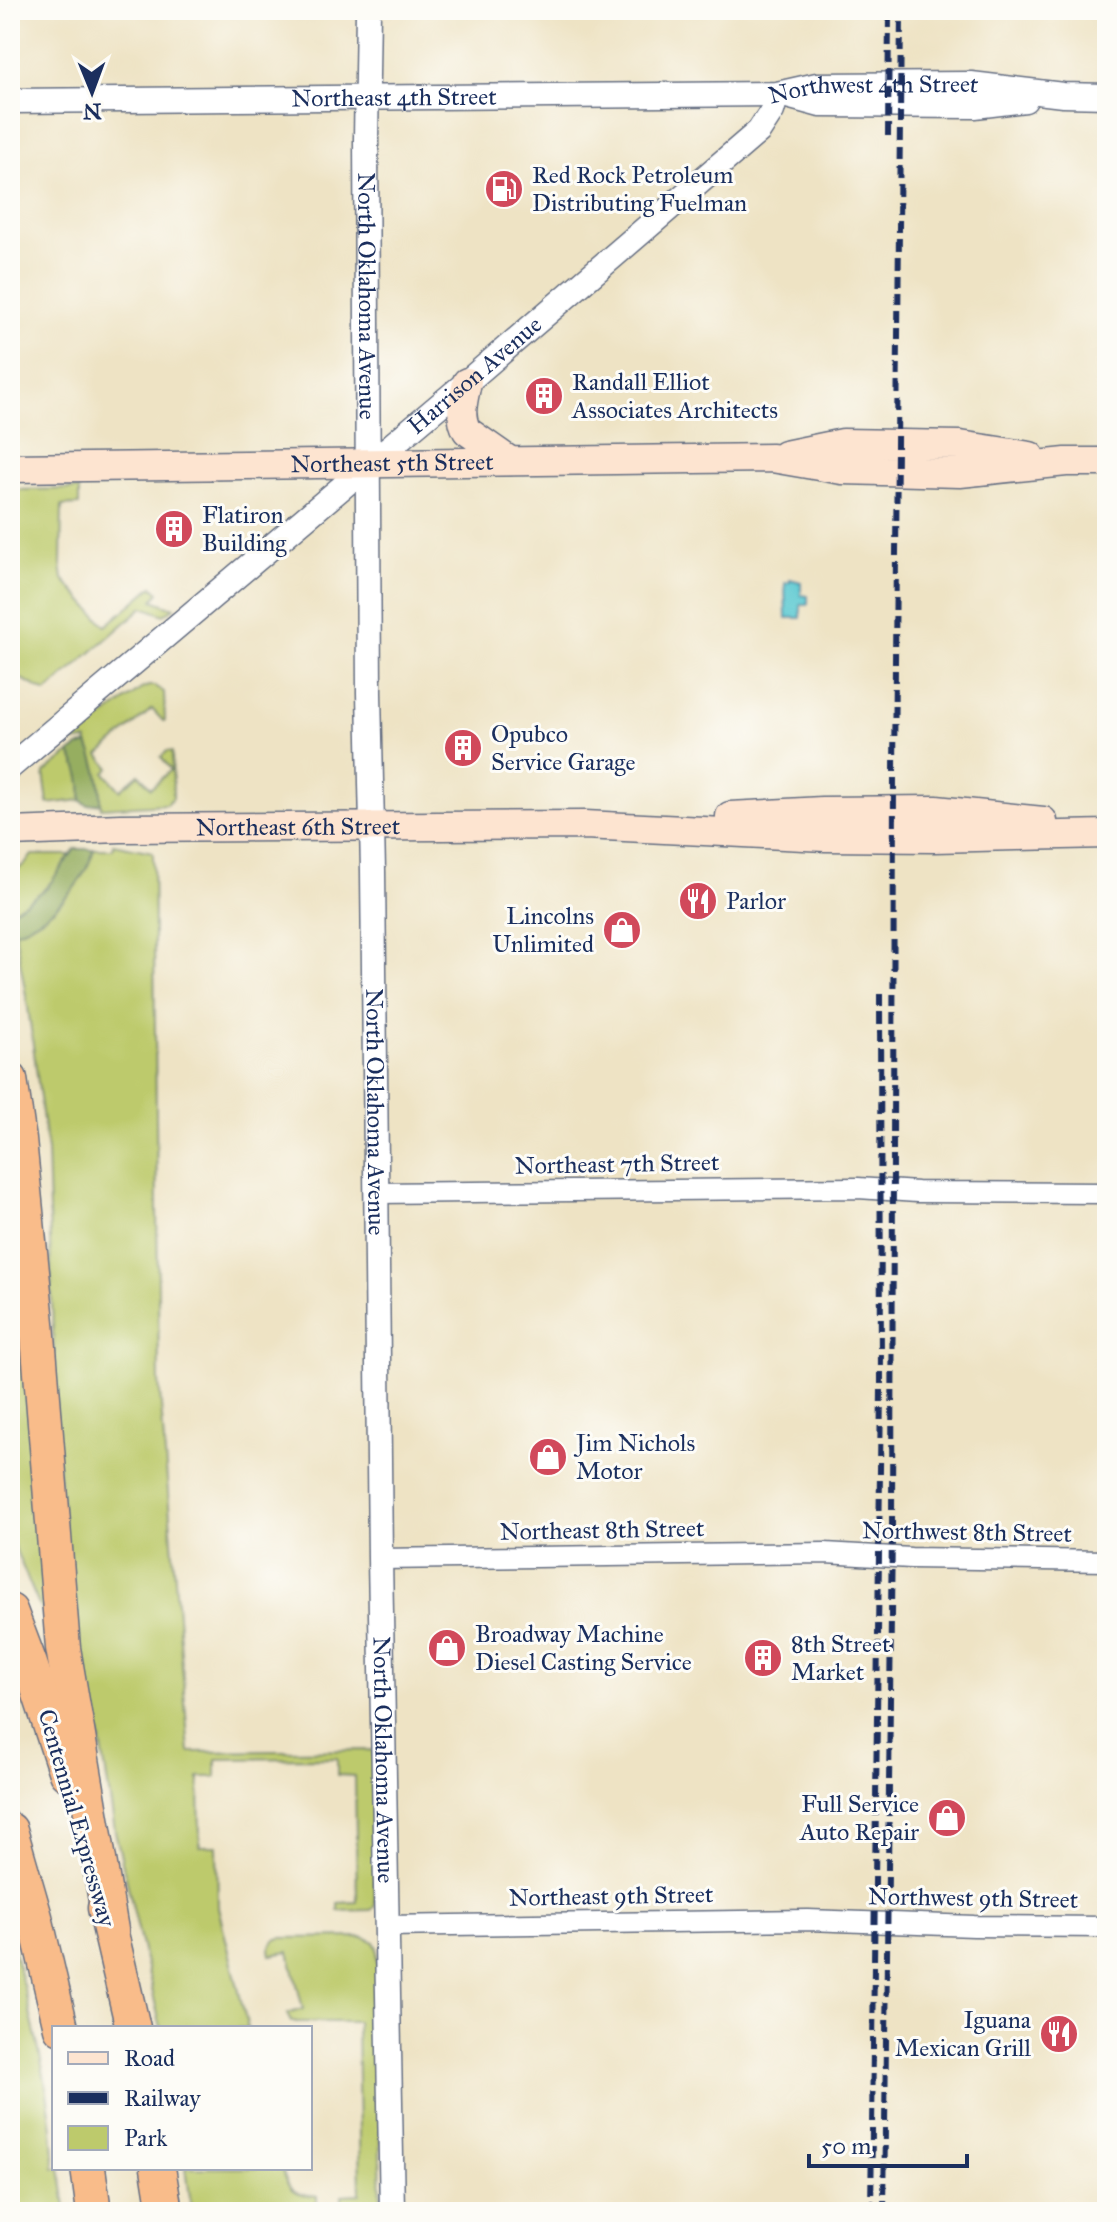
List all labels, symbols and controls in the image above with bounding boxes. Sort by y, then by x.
north arrow [52,52,132,132]
street label: Northwest 4th Street [766,69,981,110]
street label: Northeast 4th Street [291,82,497,113]
text: N [82,98,102,125]
place label: Red Rock Petroleum Distributing Fuelman [532,160,747,218]
fuel station icon: Red Rock Petroleum Distributing Fuelman [483,168,525,210]
street label: North Oklahoma Avenue [351,172,383,420]
street label: Harrison Avenue [402,309,548,440]
place label: Randall Elliot Associates Architects [571,367,778,425]
building icon: Randall Elliot Associates Architects [523,375,565,417]
street label: Northeast 5th Street [290,447,494,479]
place label: Flatiron Building [202,500,287,558]
building icon: Flatiron Building [153,508,195,550]
place label: Opubco Service Garage [491,719,636,777]
building icon: Opubco Service Garage [442,727,484,769]
street label: Northeast 6th Street [196,811,401,843]
restaurant icon: Parlor [677,880,719,922]
place label: Parlor [726,886,786,916]
place label: Lincolns Unlimited [492,901,594,959]
shop icon: Lincolns Unlimited [601,909,643,951]
street label: North Oklahoma Avenue [359,988,392,1236]
street label: Northeast 7th Street [514,1147,720,1181]
place label: Jim Nichols Motor [573,1428,695,1486]
shop icon: Jim Nichols Motor [527,1436,569,1478]
street label: Northeast 8th Street [499,1513,705,1547]
street label: Northwest 8th Street [862,1515,1073,1549]
place label: Broadway Machine Diesel Casting Service [475,1619,692,1677]
shop icon: Broadway Machine Diesel Casting Service [426,1627,468,1669]
place label: 8th Street Market [791,1629,891,1687]
street label: North Oklahoma Avenue [366,1636,401,1884]
building icon: 8th Street Market [742,1637,784,1679]
street label: Centennial Expressway [32,1706,123,1931]
place label: Full Service Auto Repair [799,1789,919,1847]
shop icon: Full Service Auto Repair [926,1797,968,1839]
street label: Northeast 9th Street [508,1879,714,1913]
street label: Northwest 9th Street [868,1881,1079,1915]
place label: Iguana Mexican Grill [895,2005,1032,2063]
restaurant icon: Iguana Mexican Grill [1038,2013,1080,2055]
legend [52,2026,312,2170]
text: Road [124,2043,175,2073]
text: Railway [124,2083,201,2113]
scale bar [809,2118,967,2168]
text: Park [124,2123,168,2153]
text: 50 m [821,2131,871,2161]

